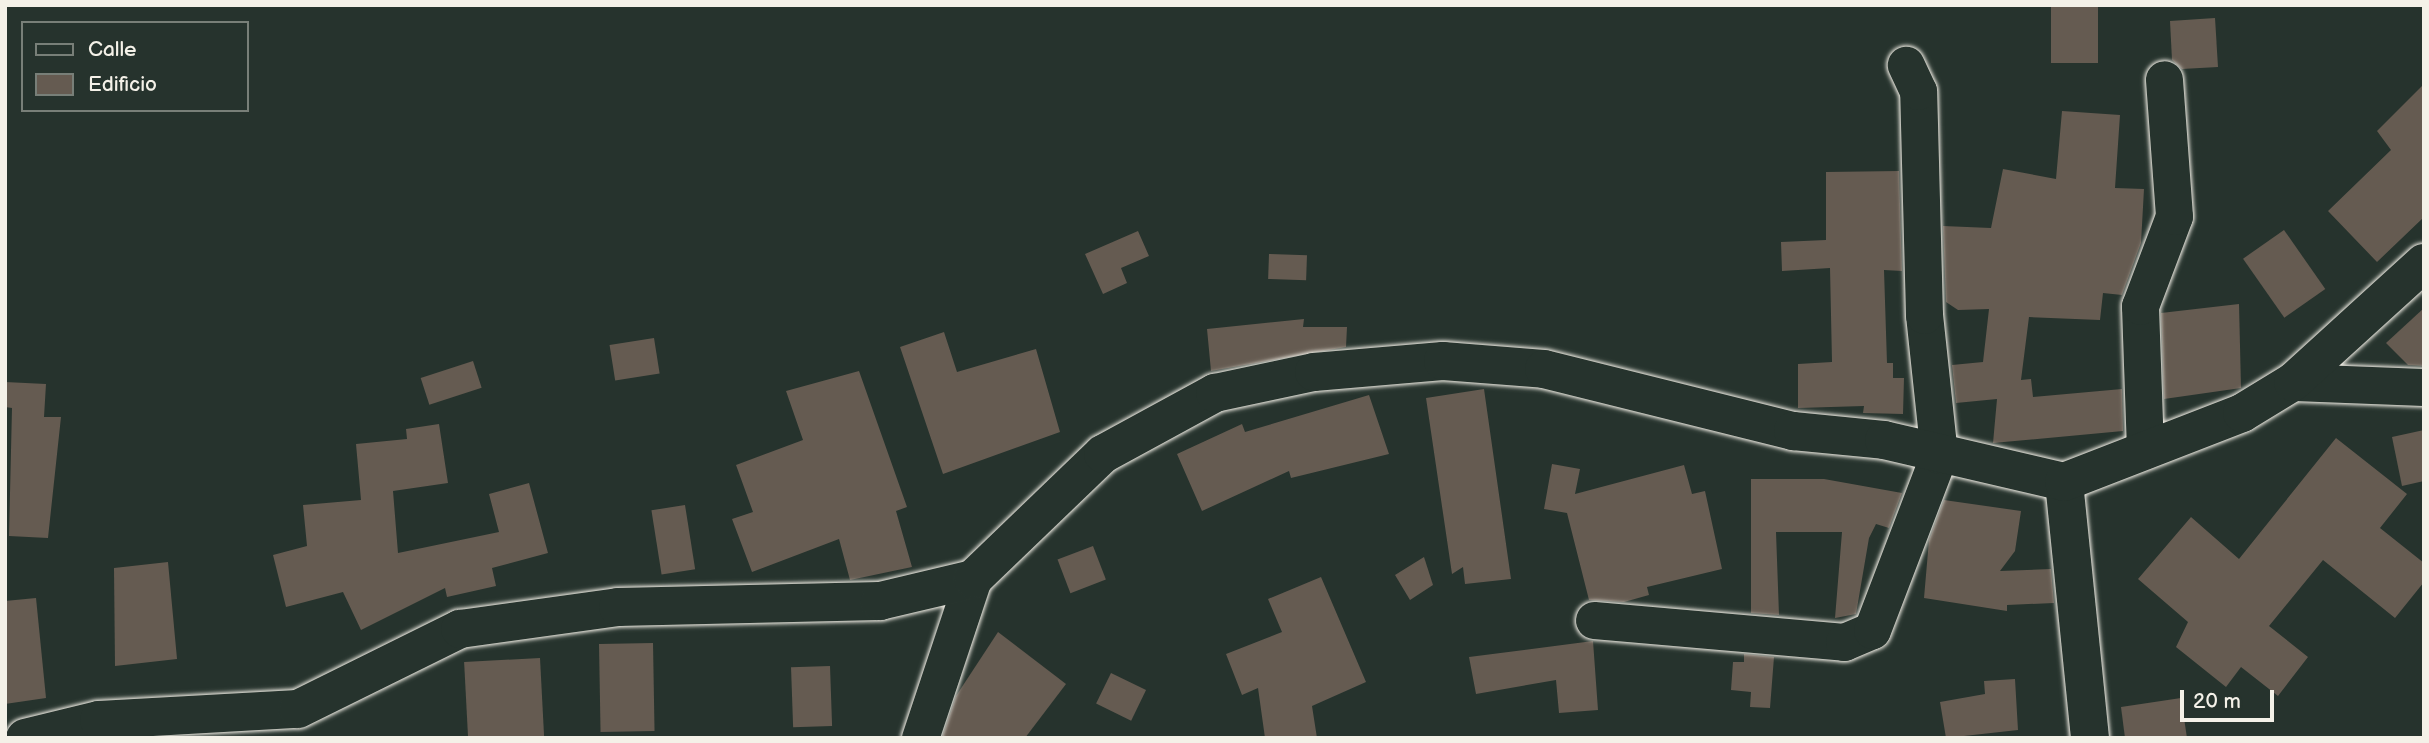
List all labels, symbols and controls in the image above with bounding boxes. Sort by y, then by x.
legend [21,21,248,112]
text: Calle [88,37,137,62]
text: Edificio [88,72,157,97]
scale bar [2184,676,2278,720]
text: 20 m [2193,689,2241,714]

